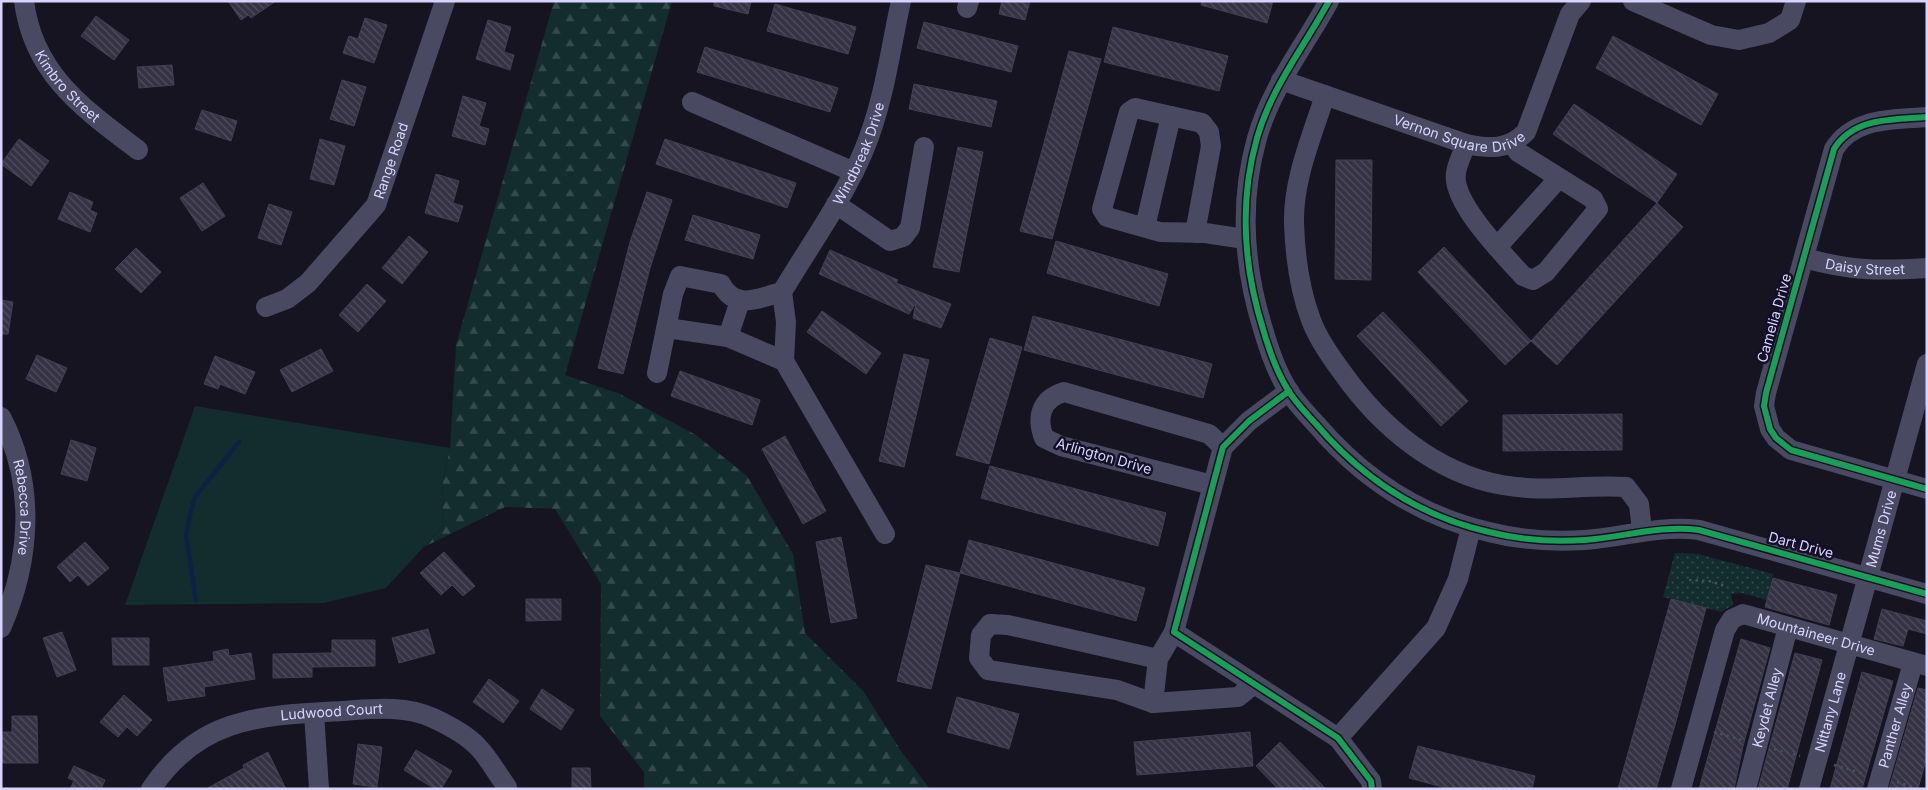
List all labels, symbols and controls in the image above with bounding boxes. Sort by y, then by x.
street label: Kimbro Street [32,47,104,126]
street label: Windbreak Drive [829,100,887,208]
street label: Vernon Square Drive [1391,111,1528,155]
street label: Range Road [370,120,411,201]
street label: Daisy Street [1824,254,1906,278]
street label: Camelia Drive [1753,271,1794,364]
street label: Arlington Drive [1054,434,1154,477]
street label: Rebecca Drive [10,457,34,556]
street label: Mums Drive [1862,488,1900,569]
street label: Dart Drive [1767,528,1836,561]
street label: Mountaineer Drive [1755,609,1877,659]
street label: Keydet Alley [1748,666,1785,749]
street label: Nittany Lane [1811,670,1849,754]
street label: Panther Alley [1874,681,1915,770]
street label: Ludwood Court [280,700,383,723]

